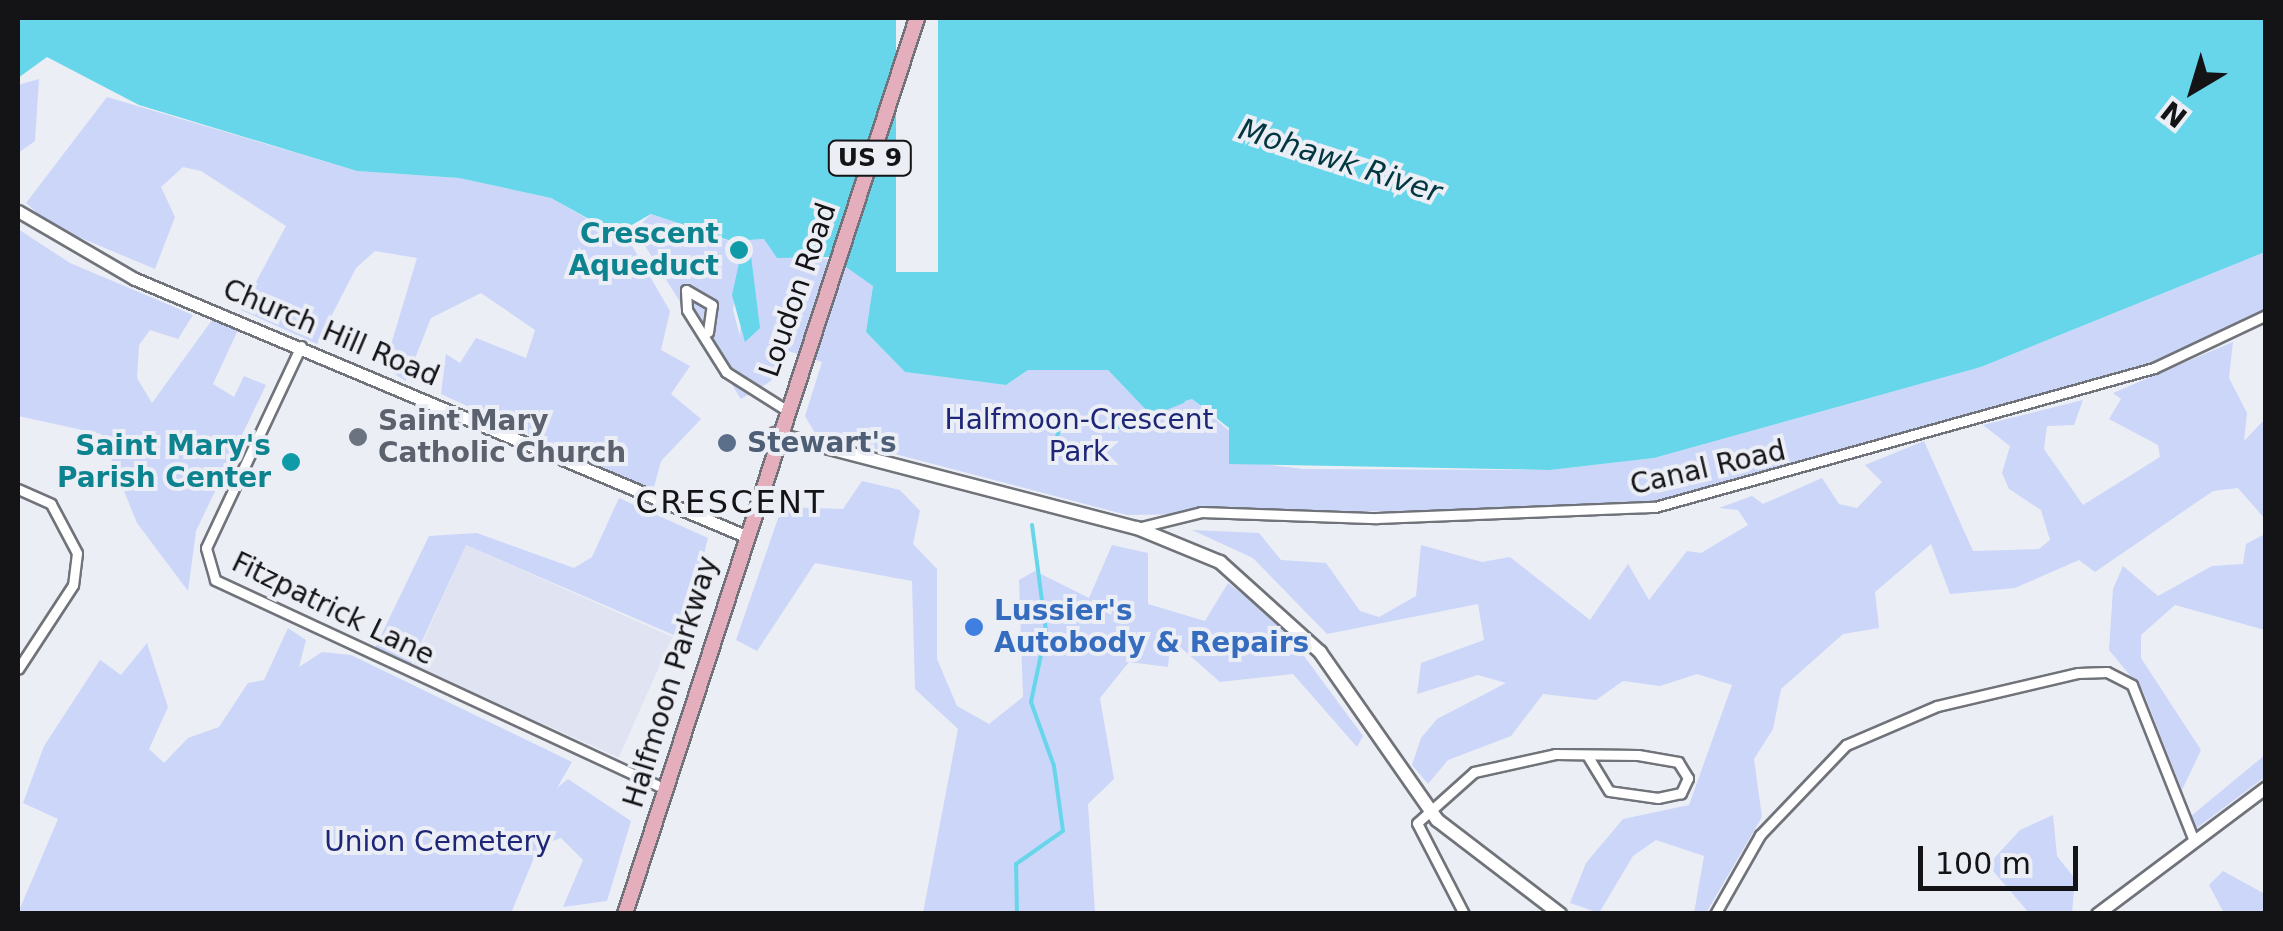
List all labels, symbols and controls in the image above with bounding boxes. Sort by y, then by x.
north arrow [2143,40,2243,140]
text: N [2155,94,2194,134]
water label: Mohawk River [1234,111,1446,211]
road number: US 9 [828,138,912,178]
street label: Loudon Road [753,199,843,381]
place label: Crescent Aqueduct [568,217,719,283]
marker: Crescent Aqueduct [728,239,750,261]
street label: Church Hill Road [218,272,444,394]
park label: Halfmoon-Crescent Park [945,403,1213,469]
place label: Saint Mary Catholic Church [378,404,626,470]
marker: Saint Mary Catholic Church [347,426,369,448]
place label: Stewart's [747,426,897,460]
place label: Saint Mary's Parish Center [57,429,271,495]
marker: Stewart's [716,432,738,454]
street label: Canal Road [1627,434,1789,502]
marker: Saint Mary's Parish Center [280,451,302,473]
district label: CRESCENT [635,483,827,521]
street label: Fitzpatrick Lane [226,545,440,673]
street label: Halfmoon Parkway [617,552,725,812]
place label: Lussier's Autobody & Repairs [994,594,1309,660]
marker: Lussier's Autobody & Repairs [963,616,985,638]
park label: Union Cemetery [324,825,552,859]
scale bar [1923,826,2083,888]
text: 100 m [1935,846,2031,881]

